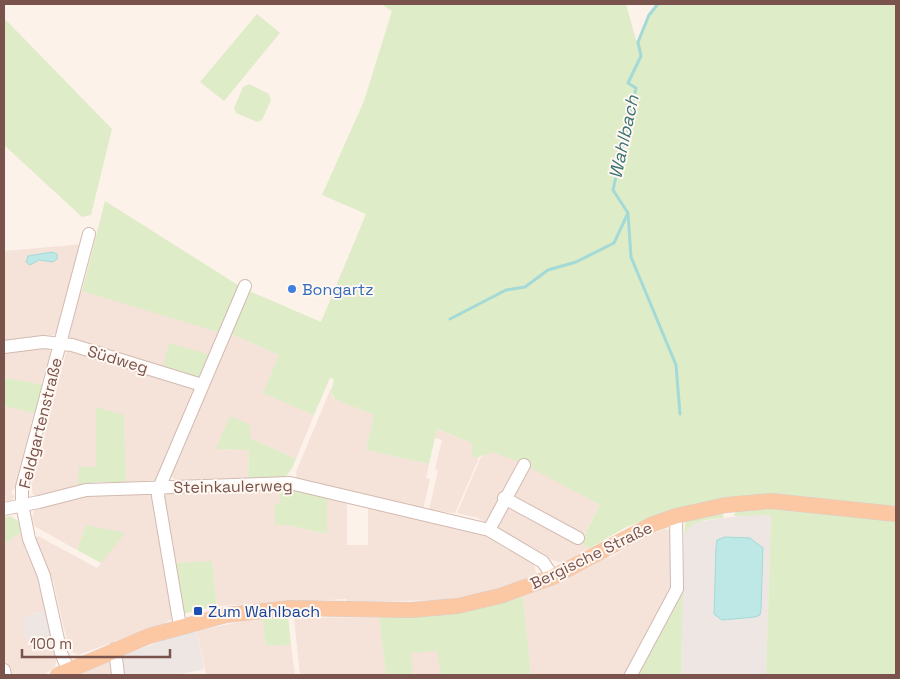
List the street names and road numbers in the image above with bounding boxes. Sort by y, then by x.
street label: Südweg [85,340,151,379]
street label: Feldgartenstraße [14,355,67,491]
street label: Steinkaulerweg [173,475,293,498]
street label: Bergische Straße [527,517,656,594]

